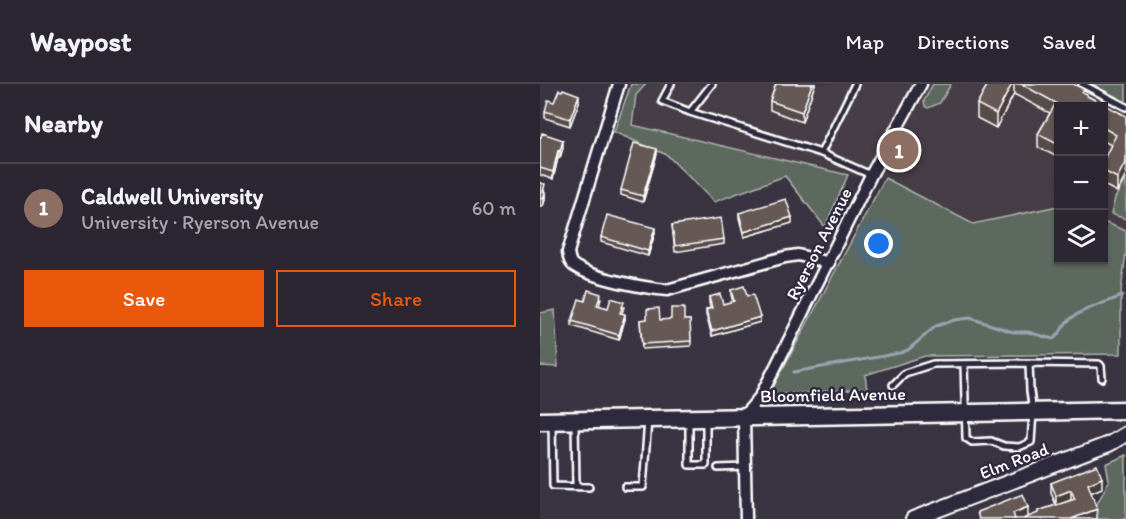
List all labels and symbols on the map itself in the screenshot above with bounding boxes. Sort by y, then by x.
pin: 1 [880,128,918,172]
street label: Ryerson Avenue [781,184,857,304]
your location [864,229,893,258]
street label: Bloomfield Avenue [760,383,906,407]
street label: Elm Road [976,438,1052,484]

